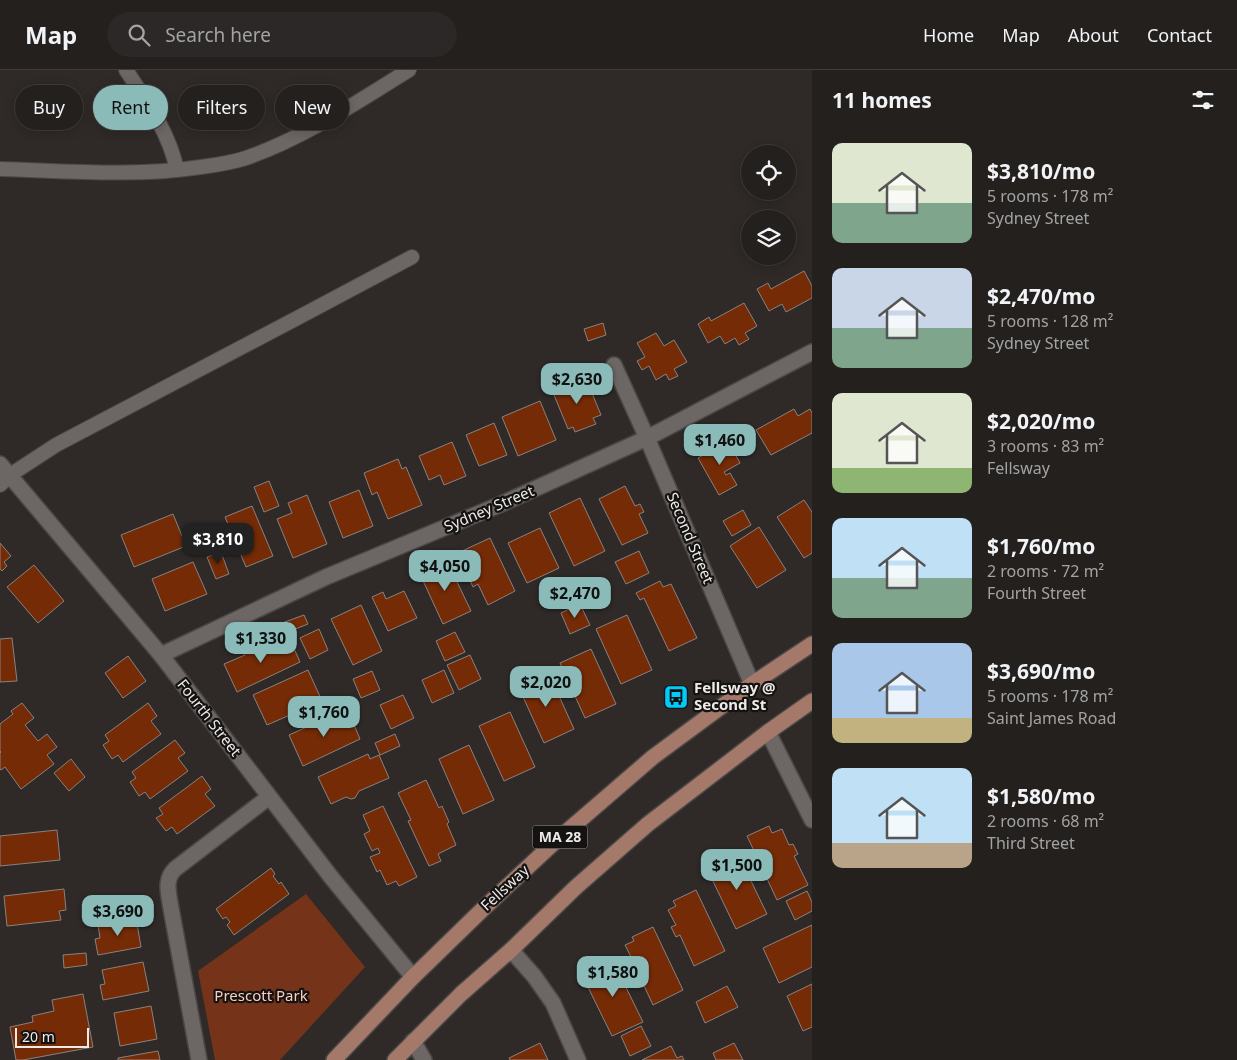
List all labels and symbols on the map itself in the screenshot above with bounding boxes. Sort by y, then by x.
pin: $2,630 [536,362,618,405]
pin: $1,460 [679,424,761,466]
street label: Sydney Street [441,480,537,536]
street label: Second Street [663,489,719,587]
pin: $3,810 [177,522,259,565]
pin: $4,050 [404,550,486,592]
pin: $2,470 [534,576,616,619]
pin: $1,330 [220,622,302,664]
pin: $2,020 [505,666,587,708]
street label: Fourth Street [173,675,247,761]
place label: Fellsway @ Second St [694,677,775,714]
bus stop icon: Fellsway @ Second St [663,684,689,710]
pin: $1,760 [283,696,365,738]
road number: MA 28 [532,826,588,849]
pin: $1,500 [696,848,778,891]
street label: Fellsway [476,860,533,915]
pin: $3,690 [77,894,159,937]
pin: $1,580 [572,956,654,998]
park label: Prescott Park [214,985,308,1005]
scale bar [15,1025,89,1048]

